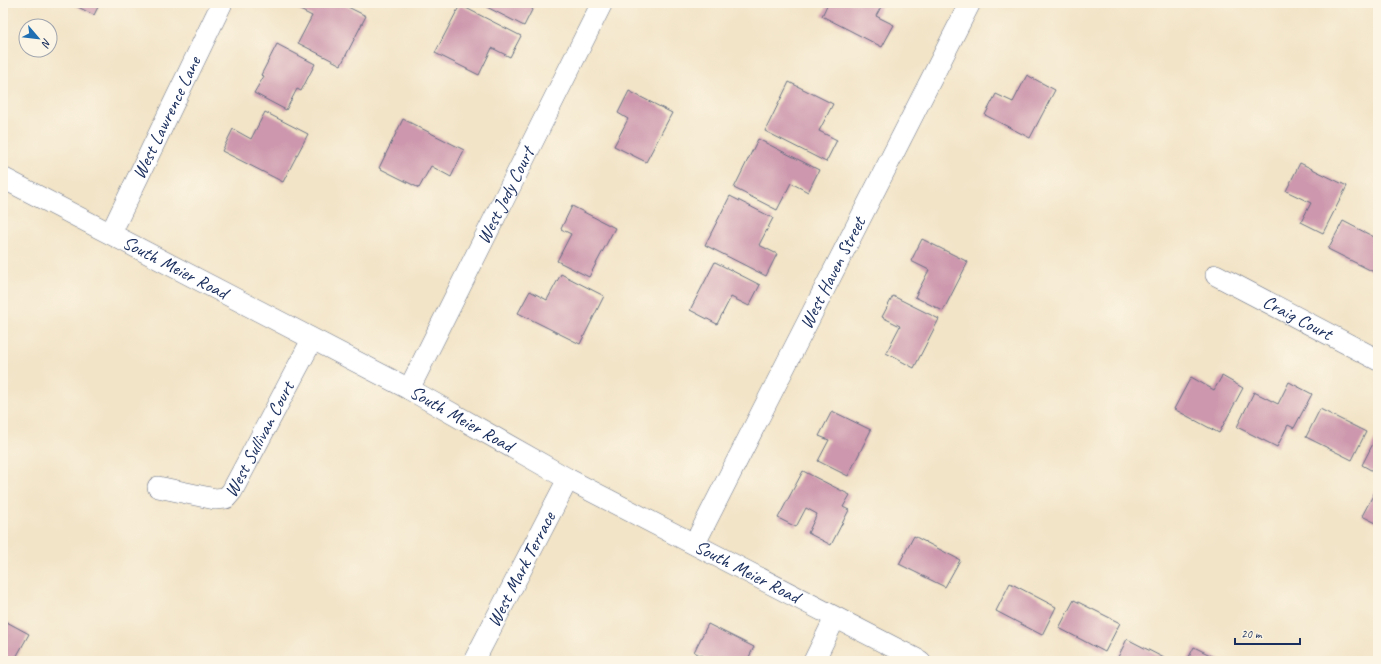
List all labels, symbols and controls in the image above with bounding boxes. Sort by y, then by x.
north arrow [18,18,58,58]
text: N [38,36,55,51]
street label: West Lawrence Lane [127,51,207,183]
street label: West Jody Court [471,141,541,248]
street label: West Haven Street [794,212,872,333]
street label: South Meier Road [118,230,235,306]
street label: Craig Court [1259,290,1338,347]
street label: West Sullivan Court [219,376,301,501]
street label: South Meier Road [406,380,521,459]
street label: West Mark Terrace [482,506,562,631]
street label: South Meier Road [691,535,807,610]
scale bar [1235,620,1300,646]
text: 20 m [1241,626,1263,642]

